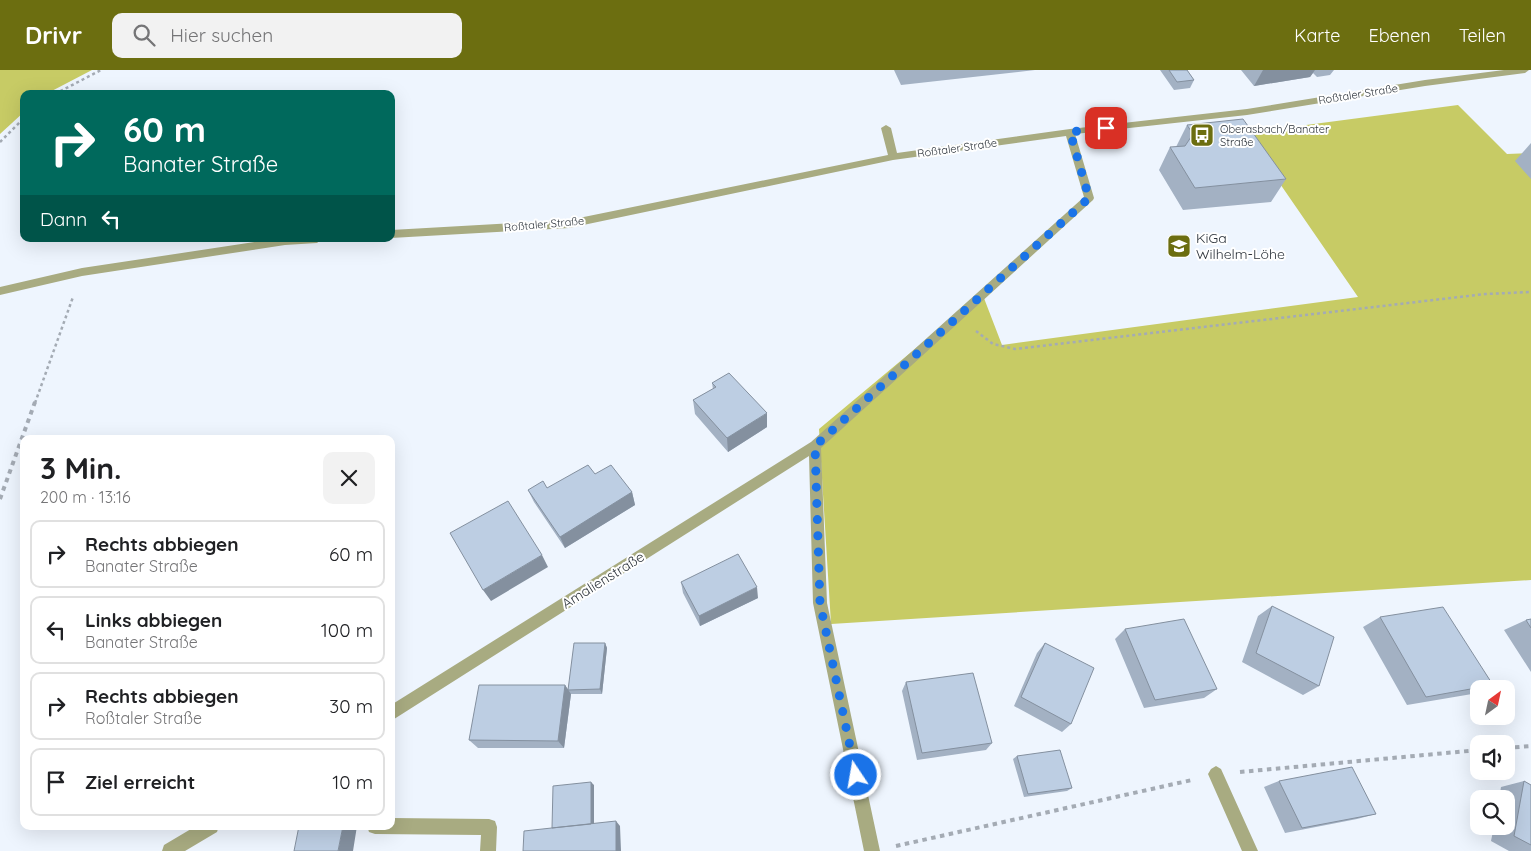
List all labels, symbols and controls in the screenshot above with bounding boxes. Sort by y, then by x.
search box [112,13,462,58]
text: Drivr [25,20,82,50]
icon: search [130,21,158,49]
text: Hier suchen [170,23,273,47]
text: Karte [1294,24,1340,47]
text: Ebenen [1368,24,1431,47]
text: Teilen [1459,24,1506,47]
street label: Roßtaler Straße [1317,81,1399,107]
text: 60 m [123,107,206,151]
pin [1085,107,1127,149]
icon: right [40,110,105,175]
icon: arrive [1092,114,1120,142]
bus stop icon: Oberasbach/Banater Straße [1189,122,1215,148]
place label: Oberasbach/Banater Straße [1220,122,1330,149]
street label: Roßtaler Straße [916,135,998,161]
text: Banater Straße [123,150,278,178]
icon: left [97,205,125,233]
text: Dann [40,207,87,231]
street label: Roßtaler Straße [503,214,585,234]
place label: KiGa Wilhelm-Löhe [1196,229,1285,263]
school or university icon: KiGa Wilhelm-Löhe [1166,233,1192,259]
text: 3 Min. [40,449,122,487]
button: close [323,452,375,504]
text: 200 m · 13:16 [40,487,131,507]
text: Rechts abbiegen [85,532,238,556]
icon: right [42,540,70,568]
text: 60 m [329,542,373,566]
street label: Amalienstraße [558,547,648,613]
text: Banater Straße [85,556,198,576]
text: Links abbiegen [85,608,222,632]
icon: left [42,616,70,644]
text: 100 m [321,618,373,642]
text: Banater Straße [85,632,198,652]
north arrow [1470,680,1515,725]
map controls [1470,680,1515,835]
text: Rechts abbiegen [85,684,238,708]
icon: right [42,692,70,720]
text: 30 m [329,694,373,718]
text: Roßtaler Straße [85,708,202,728]
button: sound [1470,735,1515,780]
position arrow [829,748,881,800]
icon: arrive [42,768,70,796]
text: Ziel erreicht [85,770,195,794]
text: 10 m [332,770,373,794]
button: search [1470,790,1515,835]

